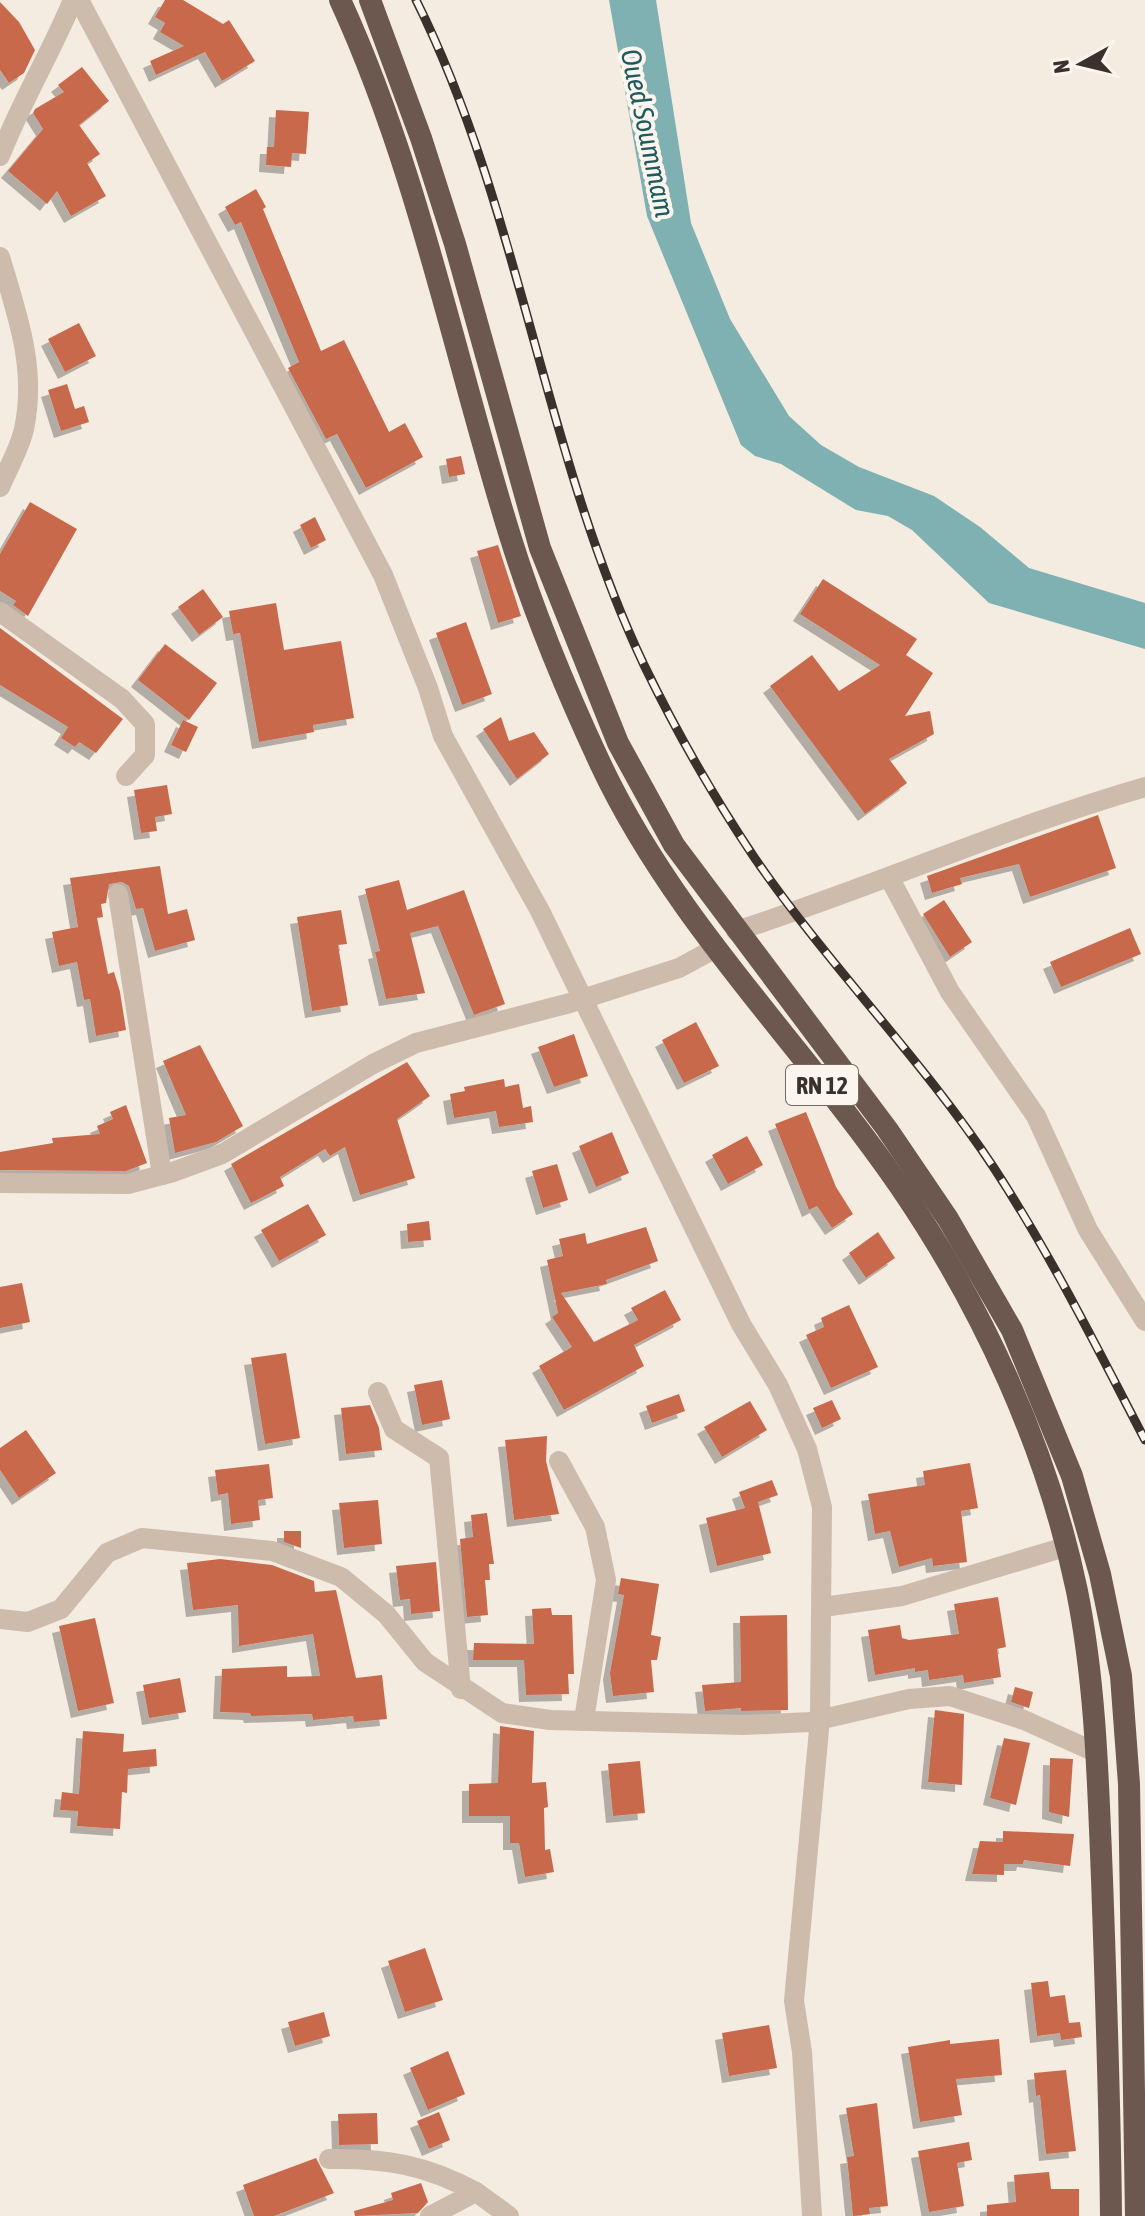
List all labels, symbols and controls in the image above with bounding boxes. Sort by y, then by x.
north arrow [1041,24,1121,104]
water label: Oued Soummam [615,46,681,220]
text: N [1047,59,1075,75]
road number: RN 12 [786,1065,858,1105]

